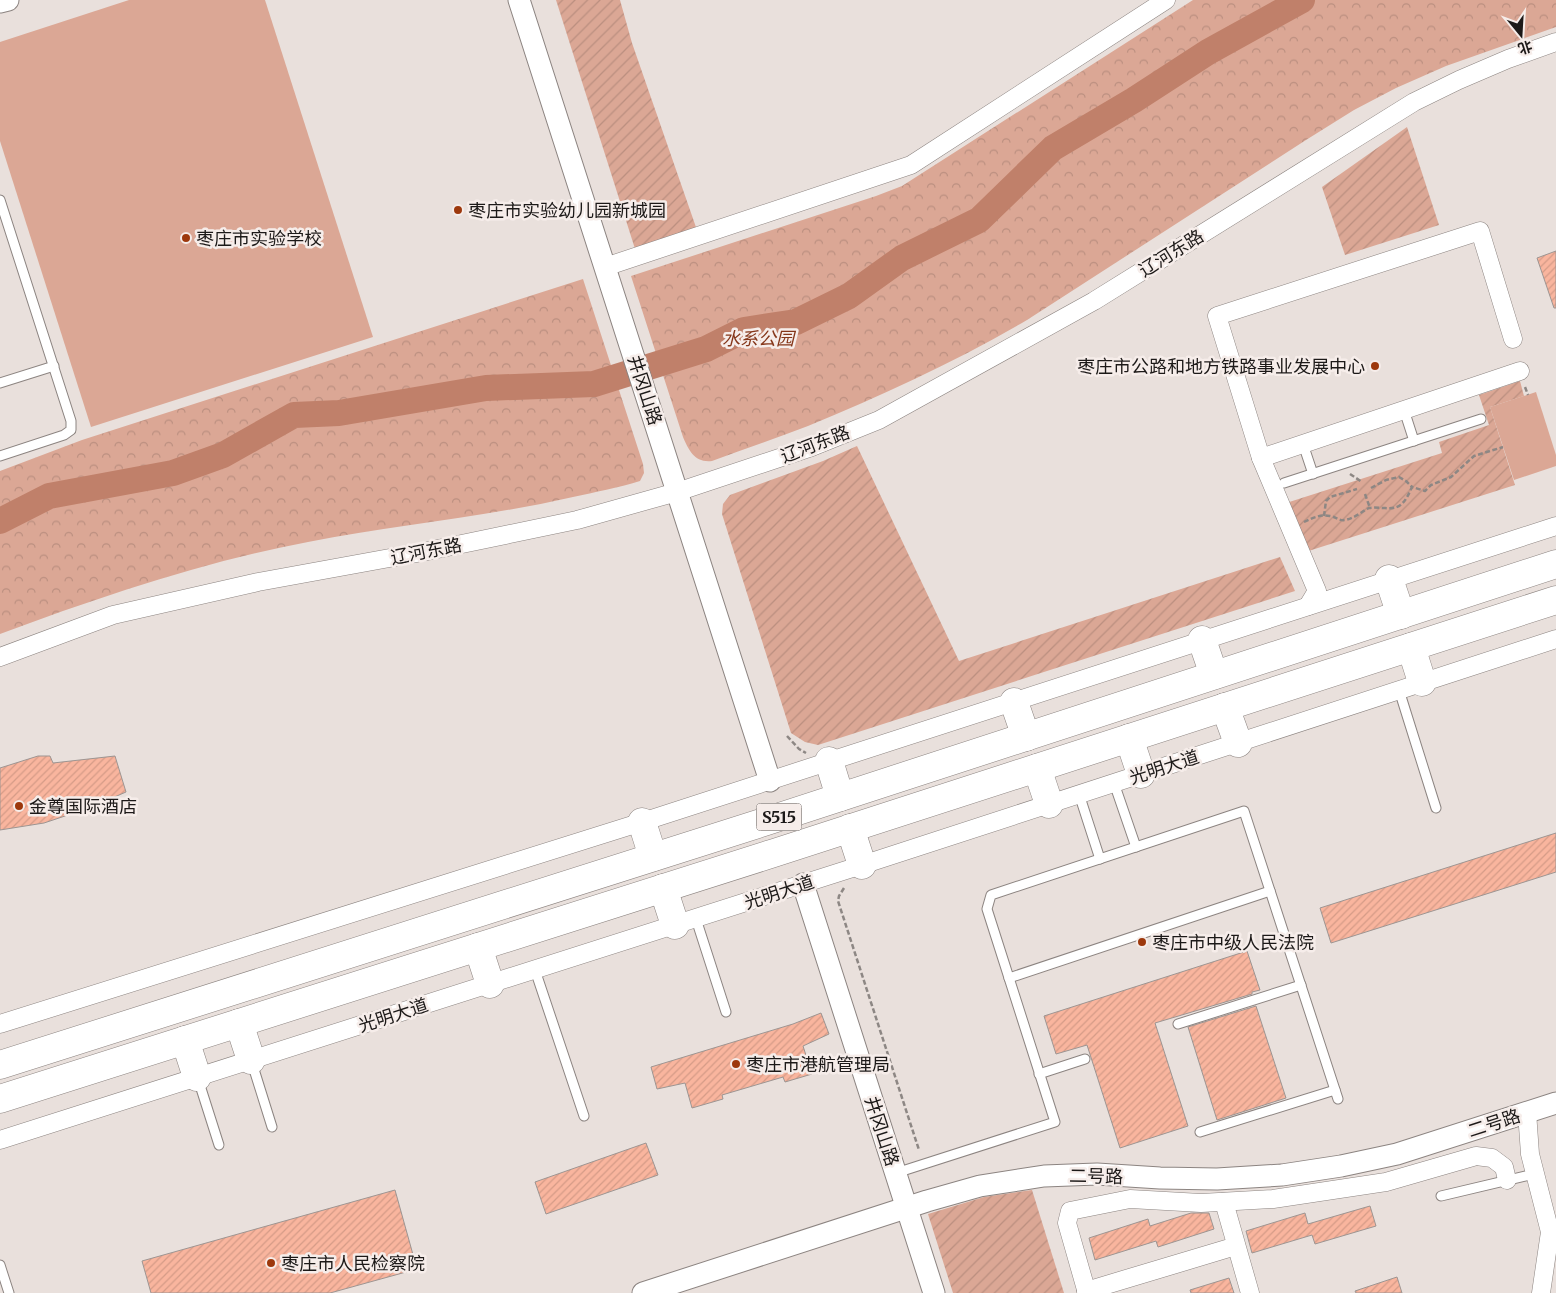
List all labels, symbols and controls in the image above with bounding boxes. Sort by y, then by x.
north arrow [1496,10,1546,60]
text: 北 [1516,37,1534,58]
place label: 枣庄市实验幼儿园新城园 [468,199,666,222]
marker: 枣庄市实验幼儿园新城园 [452,204,464,216]
street label: 辽河东路 [1134,224,1208,282]
place label: 枣庄市实验学校 [196,227,322,250]
marker: 枣庄市实验学校 [180,232,192,244]
park label: 水系公园 [722,327,797,350]
street label: 井冈山路 [623,352,667,428]
place label: 枣庄市公路和地方铁路事业发展中心 [1077,355,1365,378]
marker: 枣庄市公路和地方铁路事业发展中心 [1369,360,1381,372]
street label: 辽河东路 [777,420,853,468]
street label: 辽河东路 [388,533,464,569]
street label: 光明大道 [1126,745,1202,789]
place label: 金尊国际酒店 [29,795,137,818]
marker: 金尊国际酒店 [13,800,25,812]
road number: S515 [756,804,802,830]
street label: 光明大道 [741,870,817,914]
place label: 枣庄市中级人民法院 [1152,931,1314,954]
marker: 枣庄市中级人民法院 [1136,936,1148,948]
street label: 光明大道 [355,993,431,1037]
place label: 枣庄市港航管理局 [746,1053,890,1076]
marker: 枣庄市港航管理局 [730,1058,742,1070]
street label: 井冈山路 [860,1093,904,1169]
street label: 二号路 [1465,1104,1523,1142]
street label: 二号路 [1069,1164,1123,1188]
place label: 枣庄市人民检察院 [281,1252,425,1275]
marker: 枣庄市人民检察院 [265,1257,277,1269]

